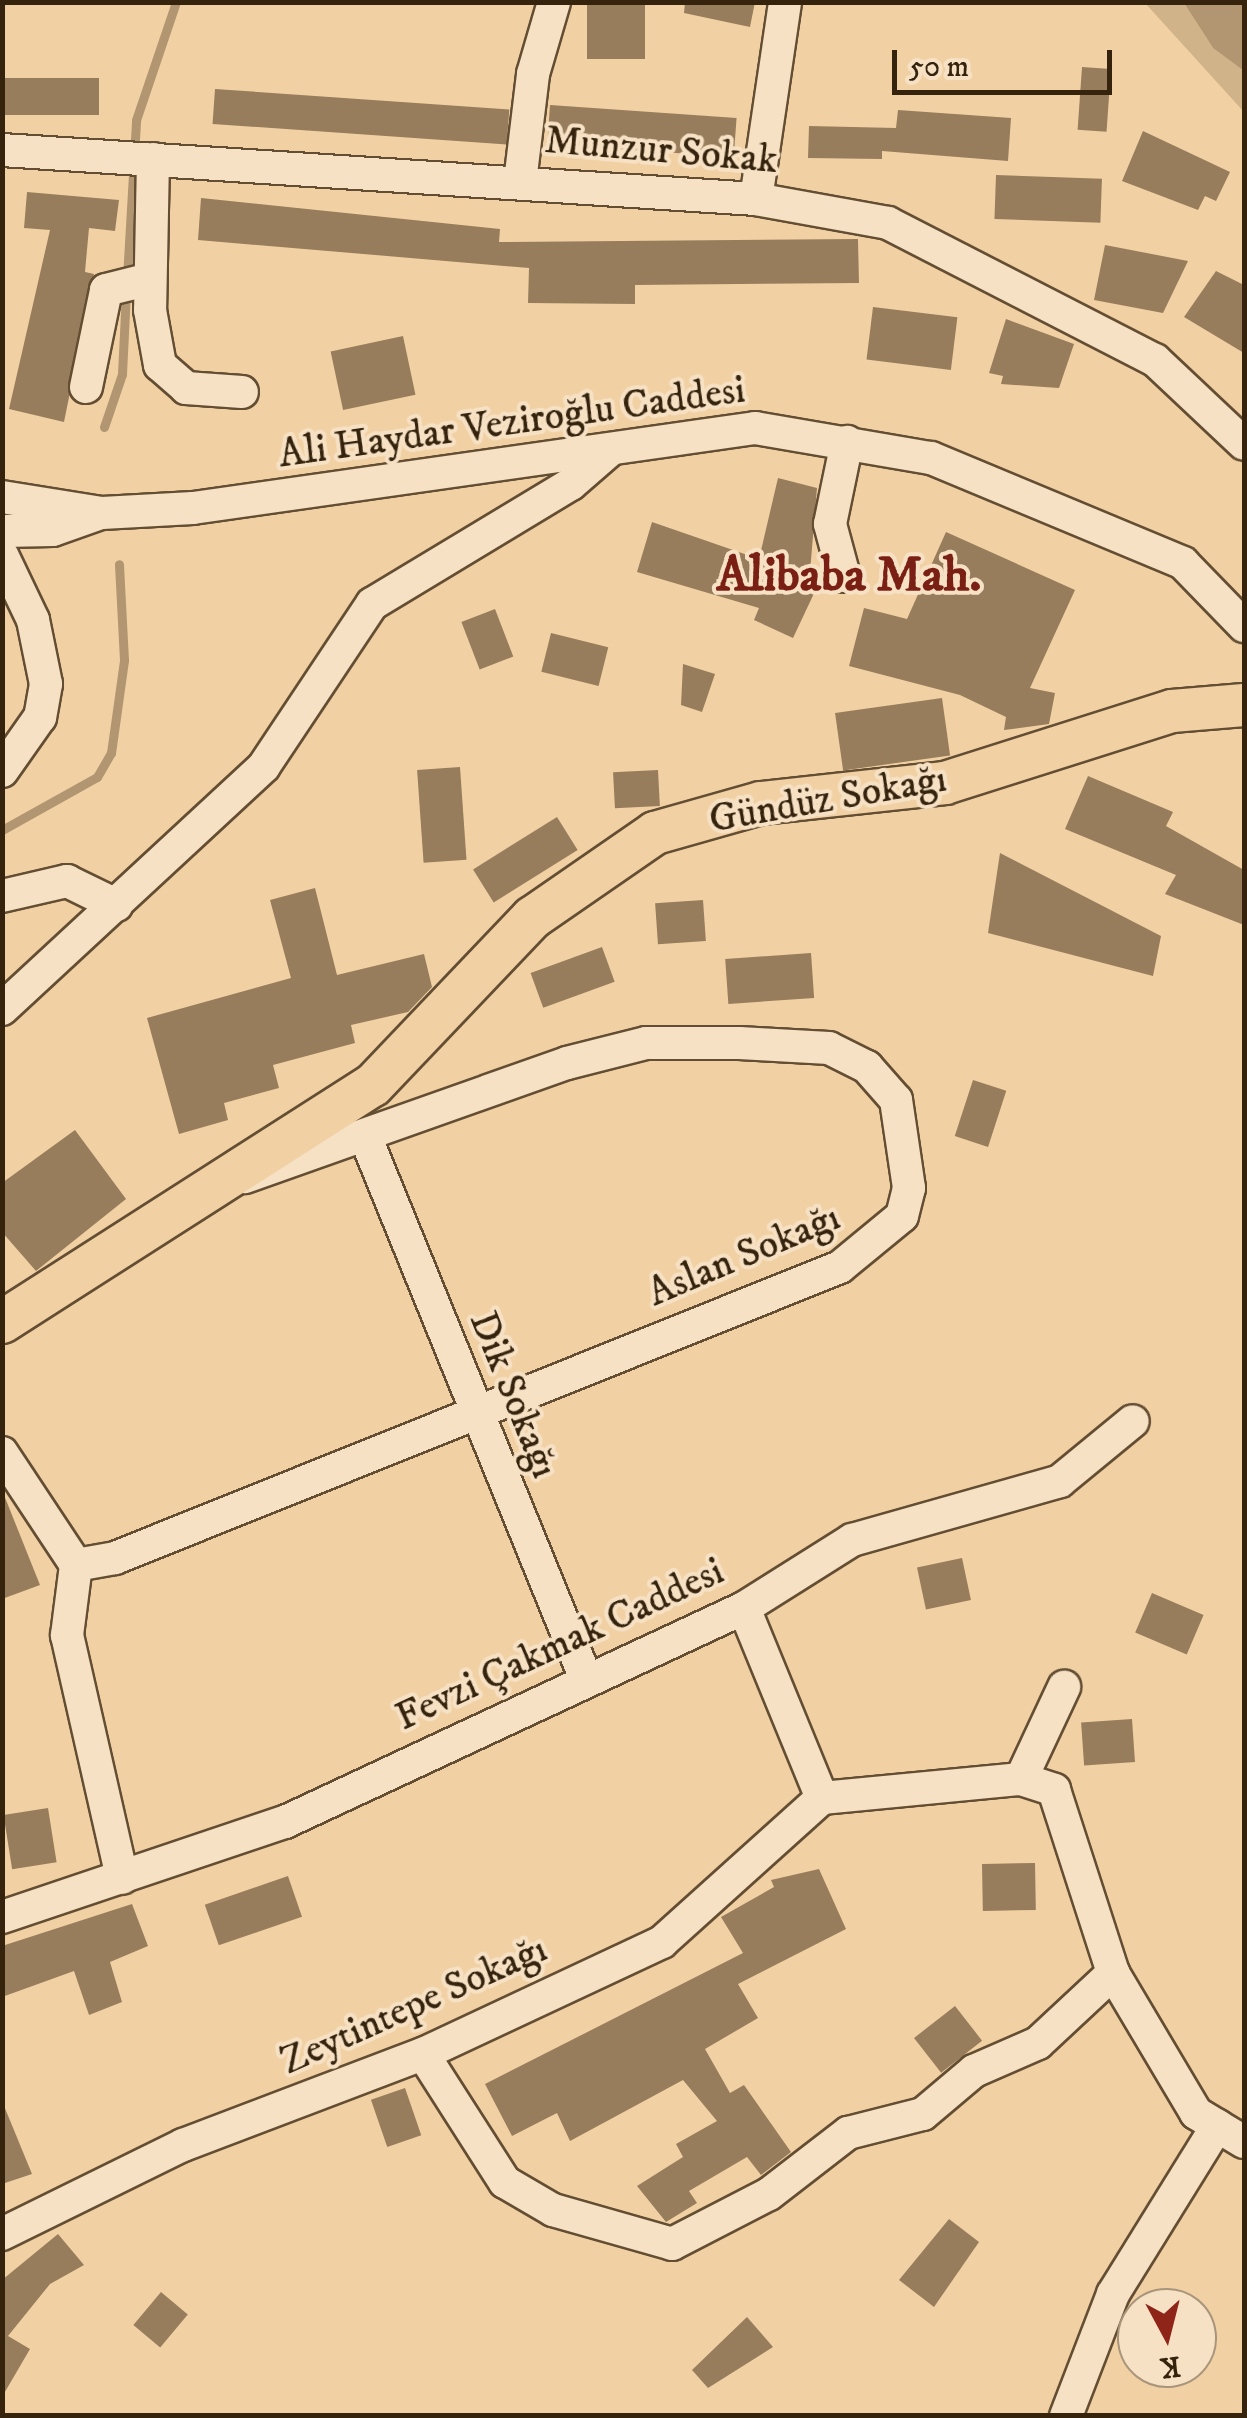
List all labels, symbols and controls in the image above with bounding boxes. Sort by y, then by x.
scale bar [897,30,1117,92]
text: 50 m [909,49,969,86]
street label: Munzur Sokak [543,117,779,185]
street label: Ali Haydar Veziroğlu Caddesi [276,366,748,480]
district label: Alibaba Mah. [717,546,981,606]
street label: Gündüz Sokağı [706,756,950,844]
street label: Aslan Sokağı [641,1194,847,1318]
street label: Dik Sokağı [458,1305,568,1485]
street label: Fevzi Çakmak Caddesi [388,1548,732,1742]
street label: Zeytintepe Sokağı [273,1926,555,2086]
north arrow [1117,2288,1217,2388]
text: K [1159,2348,1182,2385]

